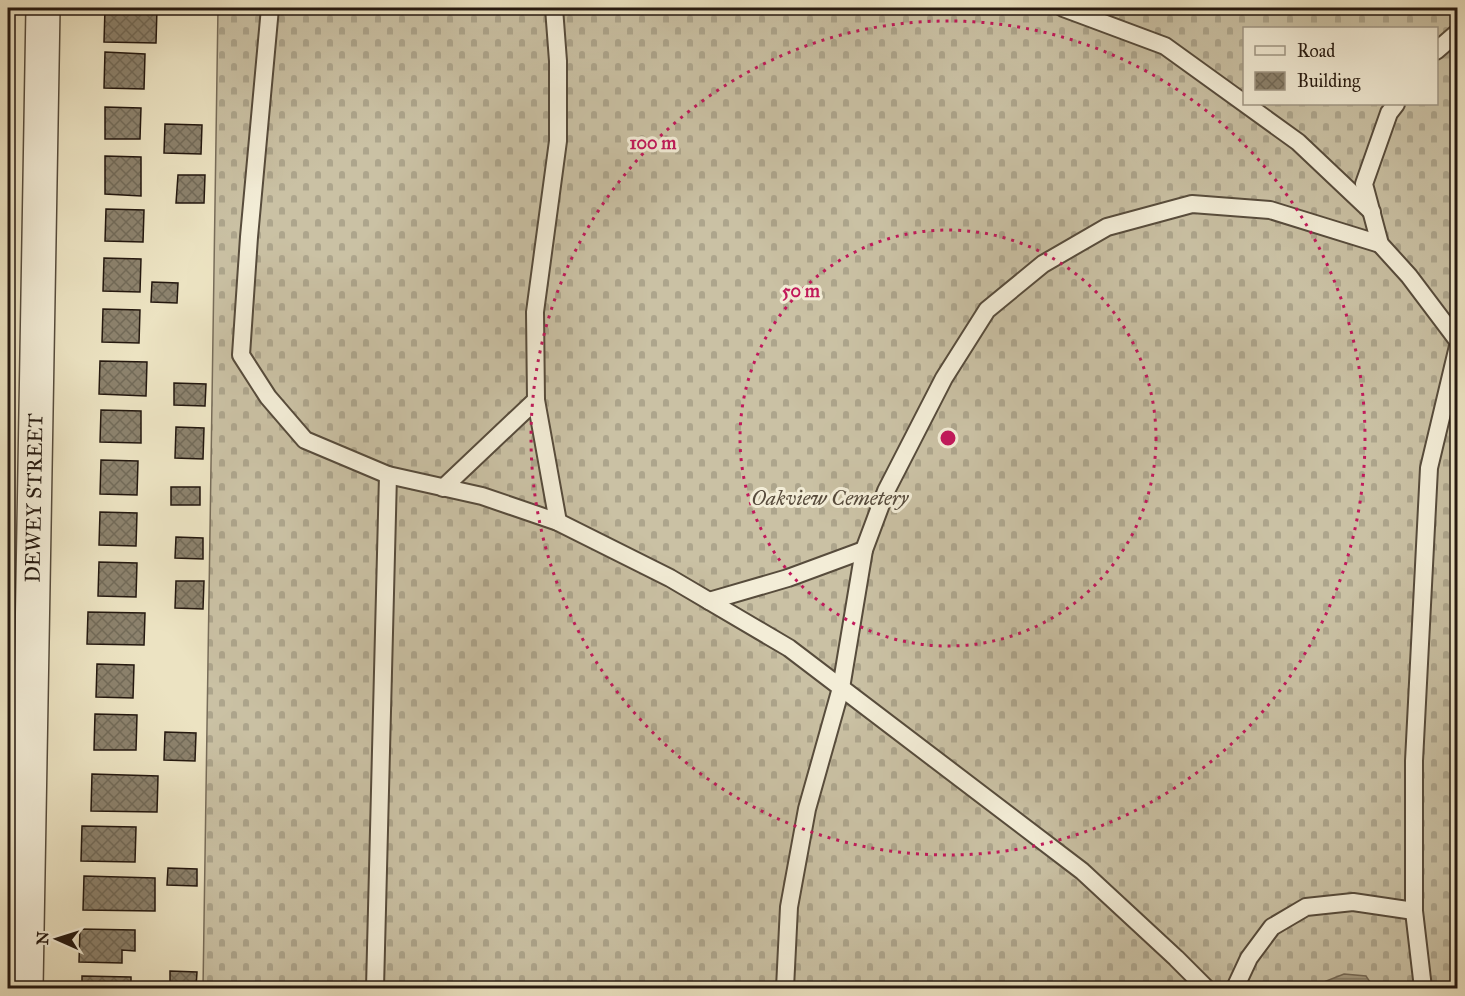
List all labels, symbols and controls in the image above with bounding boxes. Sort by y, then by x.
legend [1243,27,1438,105]
text: Road [1297,40,1335,62]
text: Building [1297,70,1361,93]
text: 100 m [630,132,677,154]
text: 50 m [782,280,821,302]
street label: DEWEY STREET [20,413,48,583]
centre of rings [938,428,958,448]
park label: Oakview Cemetery [752,485,910,511]
north arrow [27,909,87,969]
text: N [33,931,52,946]

